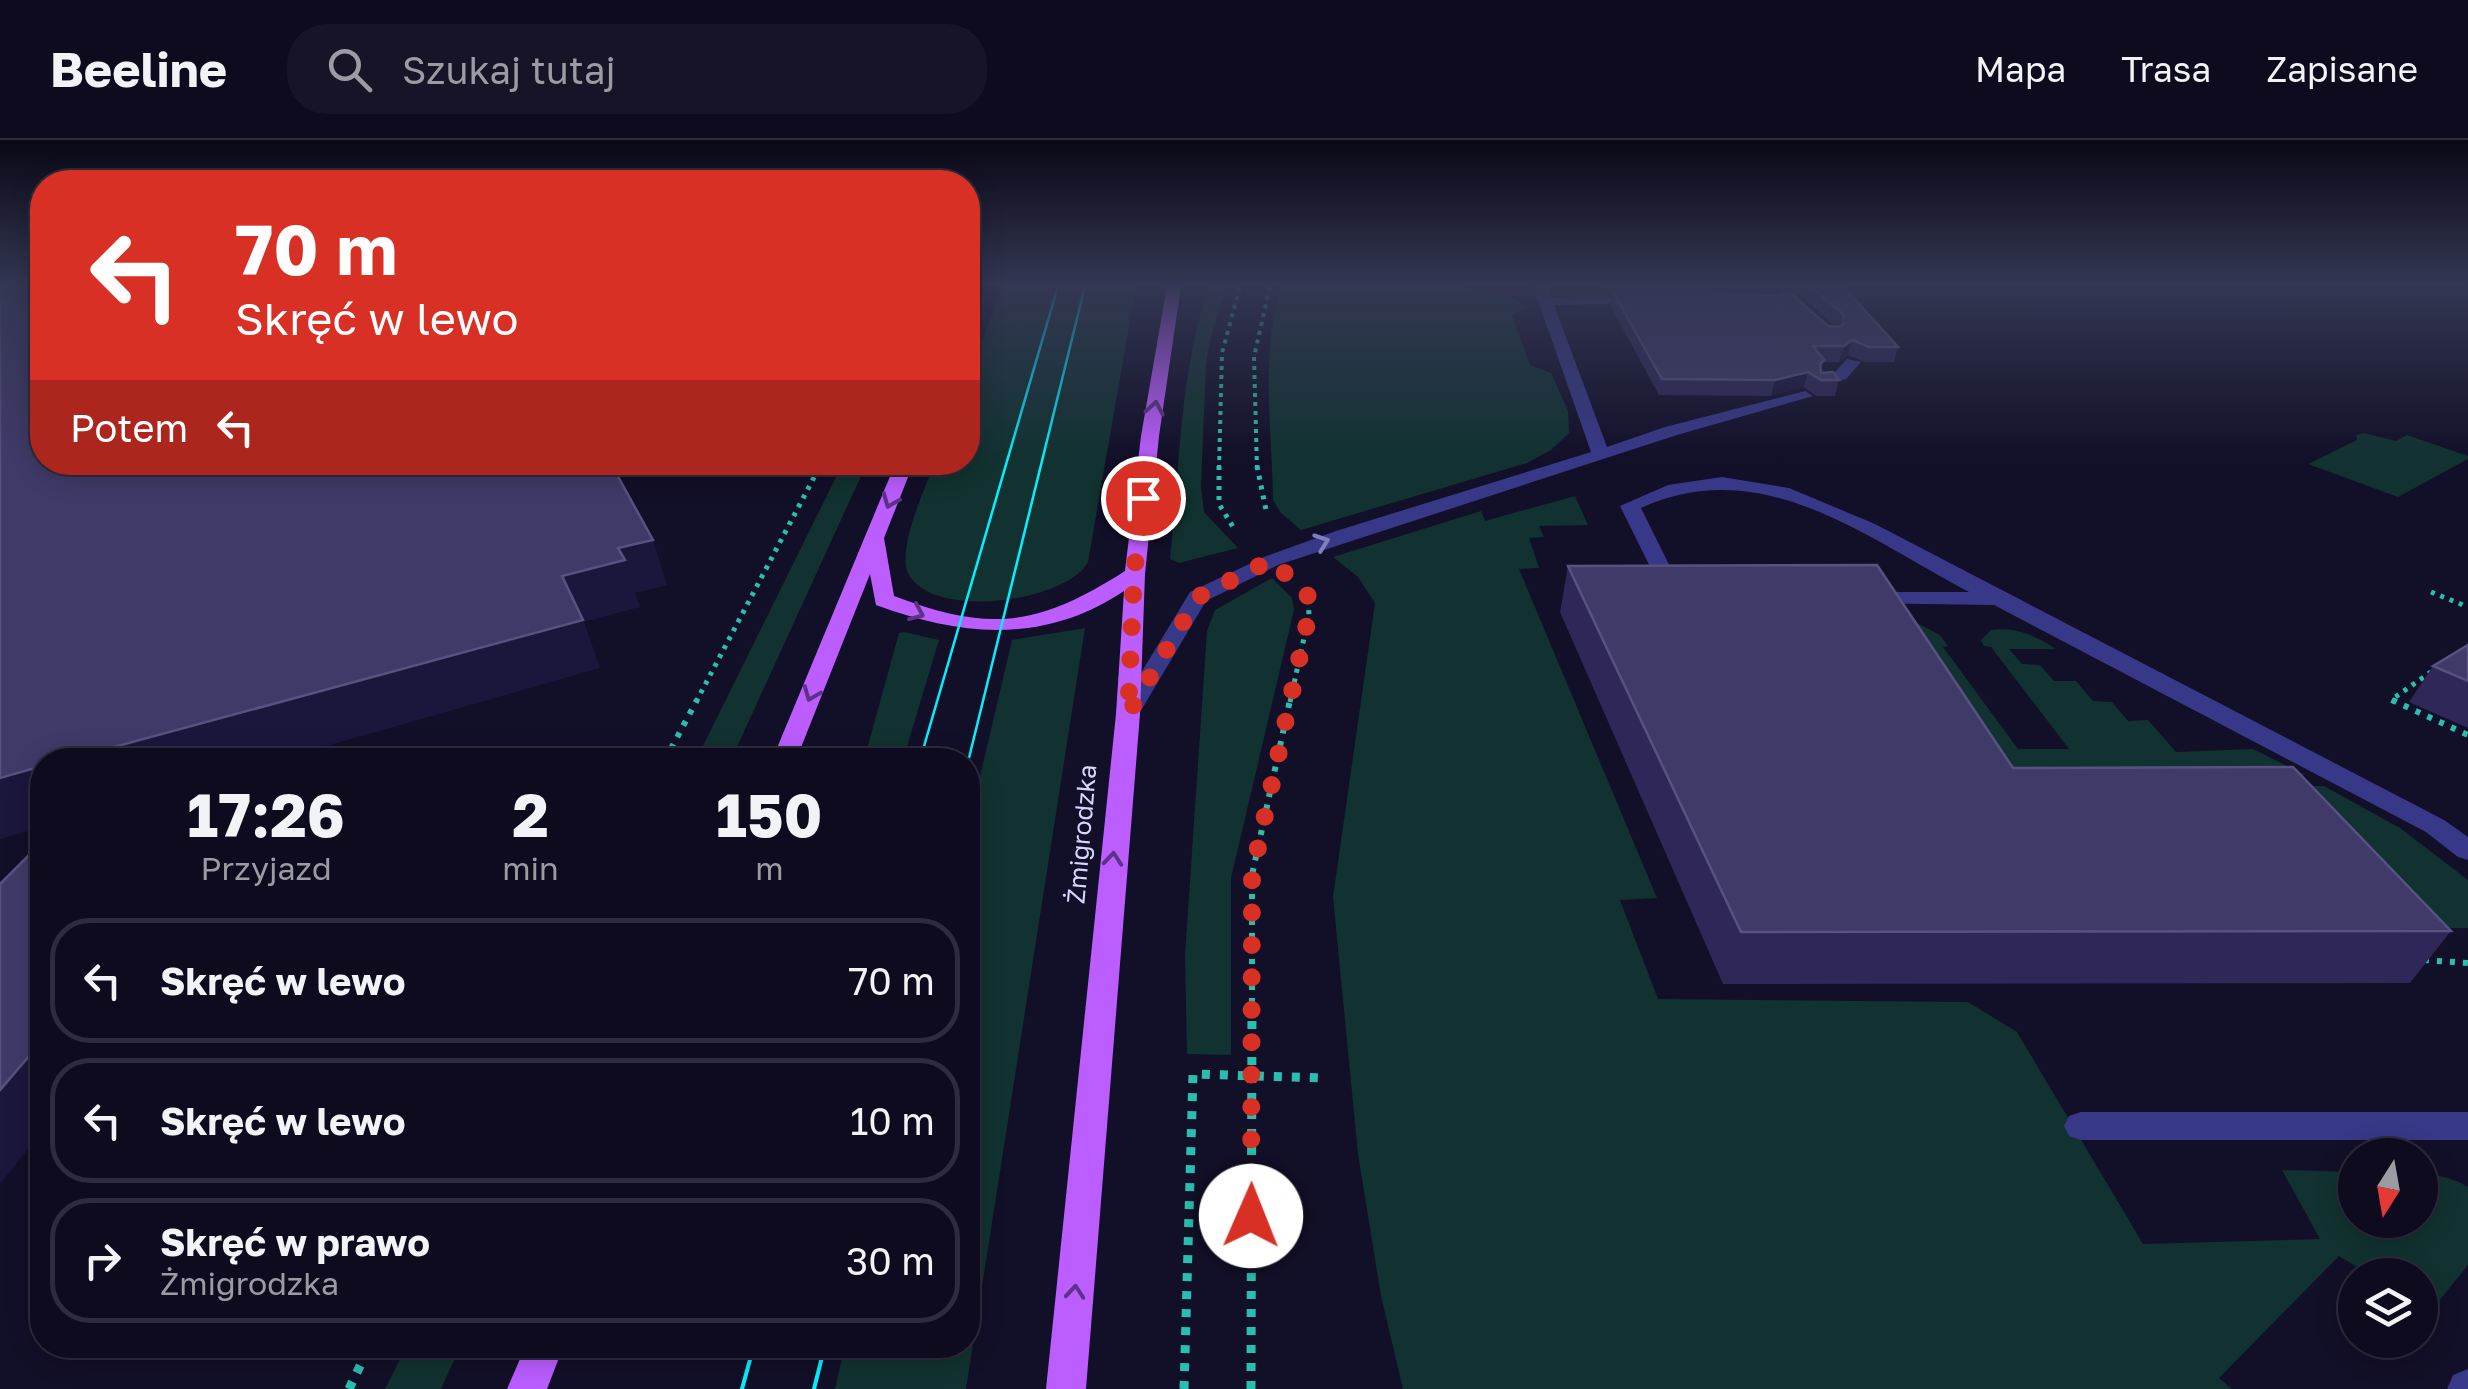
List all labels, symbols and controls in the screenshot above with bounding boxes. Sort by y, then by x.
search box [287,24,987,114]
text: Beeline [50,40,227,98]
icon: search [322,42,377,97]
text: Szukaj tutaj [402,47,616,92]
text: Mapa [1975,48,2066,90]
text: Trasa [2121,48,2211,90]
text: Zapisane [2266,48,2418,90]
text: 70 m [235,206,397,290]
icon: left [70,210,200,340]
text: Skręć w lewo [235,291,519,345]
icon: left [208,400,263,455]
one-way arrow [1144,400,1165,417]
text: Potem [70,405,188,450]
pin [1101,456,1186,541]
icon: arrive [1116,471,1171,526]
one-way arrow [881,491,901,508]
one-way arrow [1312,533,1329,554]
one-way arrow [908,602,925,622]
one-way arrow [803,684,823,702]
street label: Żmigrodzka [1059,763,1103,905]
text: 17:26 [187,778,345,850]
text: 2 [512,778,549,850]
text: 150 [716,778,823,850]
text: Przyjazd [201,849,332,887]
text: min [502,849,559,887]
text: m [755,849,784,887]
one-way arrow [1102,851,1124,867]
icon: left [75,953,130,1008]
text: Skręć w lewo [160,958,405,1003]
text: 70 m [848,958,935,1003]
icon: left [75,1093,130,1148]
text: Skręć w lewo [160,1098,405,1143]
text: 10 m [850,1098,935,1143]
north arrow [2338,1138,2438,1238]
map controls [2338,1138,2438,1358]
position arrow [1199,1164,1303,1268]
text: Skręć w prawo [160,1219,430,1264]
icon: right [75,1233,130,1288]
text: 30 m [846,1238,935,1283]
button: layers [2338,1258,2438,1358]
text: Żmigrodzka [160,1264,339,1302]
one-way arrow [1064,1283,1085,1299]

